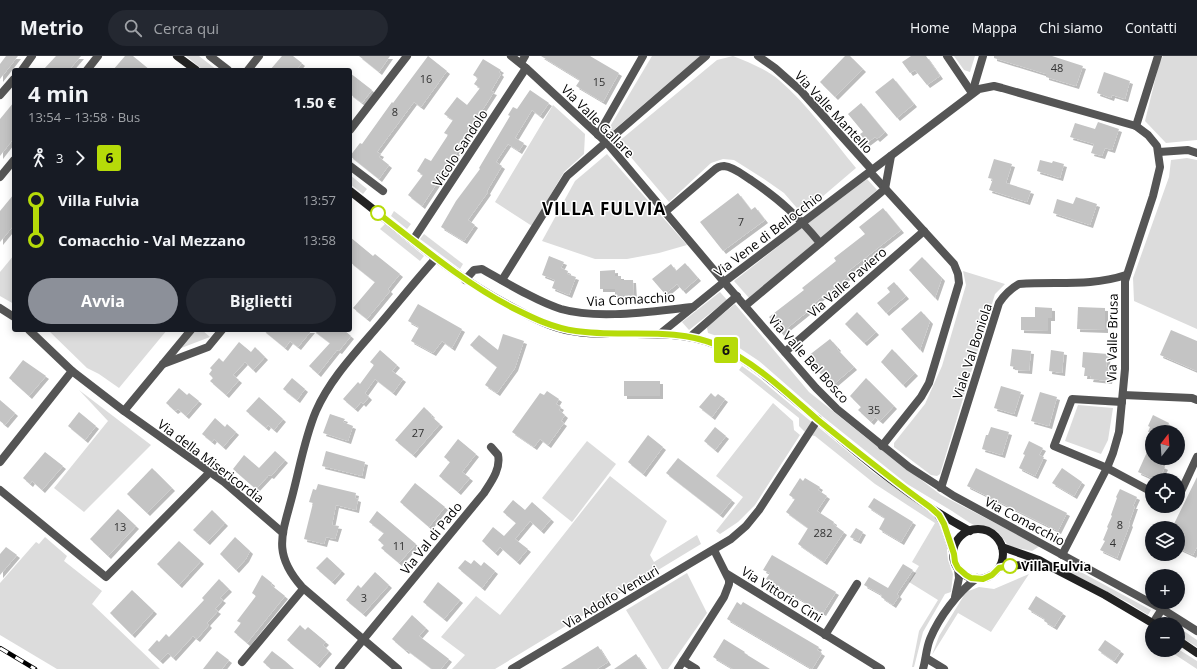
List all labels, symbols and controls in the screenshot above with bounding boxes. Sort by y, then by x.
search box [108,10,388,46]
text: Metrio [20,15,84,41]
icon: search [122,17,144,39]
text: Cerca qui [154,18,219,38]
text: Home [910,18,950,37]
text: Mappa [972,18,1017,37]
text: Chi siamo [1039,18,1103,37]
text: Contatti [1125,18,1177,37]
house number: 48 [1051,60,1063,75]
street label: Via Valle Mantello [791,67,877,157]
house number: 16 [420,71,432,86]
house number: 15 [593,74,605,89]
text: 4 min [28,78,89,108]
street label: Via Valle Gallare [557,80,639,162]
text: 1.50 € [294,92,336,112]
house number: 8 [392,104,398,119]
street label: Vicolo Sandolo [428,106,492,190]
text: 13:54 – 13:58 · Bus [28,108,140,126]
icon: walk [28,147,50,169]
icon: forward [69,147,91,169]
text: 6 [105,148,113,167]
text: 3 [56,149,63,167]
street label: Via Vene di Bellocchio [710,187,826,281]
text: Villa Fulvia [58,190,139,210]
text: 13:57 [303,191,336,209]
district label: VILLA FULVIA [542,197,666,220]
unlabelled marker [370,205,386,221]
house number: 7 [738,214,744,229]
text: Comacchio - Val Mezzano [58,230,246,250]
text: 13:58 [303,231,336,249]
street label: Via Valle Paviero [804,243,890,321]
button: Avvia [28,278,178,324]
button: Biglietti [186,278,336,324]
street label: Via Comacchio [586,288,676,310]
street label: Via Valle Brusa [1102,293,1122,383]
street label: Viale Val Boniola [948,301,996,401]
street label: Via Valle Bel Bosco [765,311,853,407]
line badge: 6 [713,337,739,363]
text: 6 [722,340,730,359]
house number: 35 [868,402,880,417]
street label: Via della Misericordia [154,415,268,507]
house number: 27 [412,425,424,440]
north arrow [1145,425,1185,465]
map controls [1145,425,1185,657]
button: locate [1145,473,1185,513]
street label: Via Comacchio [982,492,1068,550]
street label: Via Val di Pado [396,498,466,578]
house number: 8 [1117,517,1123,532]
house number: 13 [114,519,126,534]
button: layers [1145,521,1185,561]
house number: 282 [814,525,832,540]
house number: 4 [1110,535,1117,550]
house number: 11 [393,538,405,553]
place label: Villa Fulvia [1021,557,1091,575]
marker: Villa Fulvia [1002,558,1018,574]
street label: Via Adolfo Venturi [560,561,662,633]
street label: Via Vittorio Cini [738,562,826,626]
button: + [1145,569,1185,609]
house number: 3 [361,590,367,605]
button: − [1145,617,1185,657]

